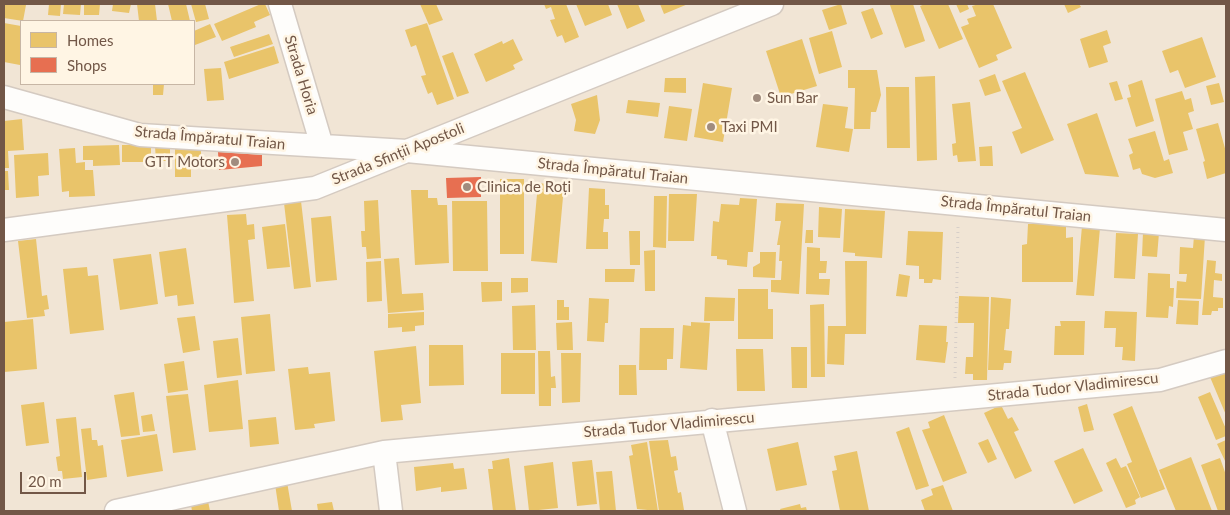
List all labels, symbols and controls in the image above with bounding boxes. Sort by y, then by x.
legend [20,20,195,85]
text: Homes [67,31,113,49]
street label: Strada Horia [280,33,322,117]
text: Shops [67,56,107,74]
place label: Sun Bar [767,89,818,107]
marker: Sun Bar [751,92,763,104]
place label: Taxi PMI [721,118,778,136]
street label: Strada Sfinții Apostoli [329,119,467,189]
marker: Taxi PMI [705,121,717,133]
street label: Strada Împăratul Traian [134,122,286,154]
place label: GTT Motors [145,153,225,171]
street label: Strada Împăratul Traian [537,154,689,188]
marker: GTT Motors [229,156,241,168]
place label: Clinica de Roți [477,178,571,196]
marker: Clinica de Roți [461,181,473,193]
street label: Strada Împăratul Traian [940,192,1092,226]
street label: Strada Tudor Vladimirescu [987,369,1159,405]
street label: Strada Tudor Vladimirescu [583,409,755,441]
scale bar [22,462,89,494]
text: 20 m [28,472,62,490]

